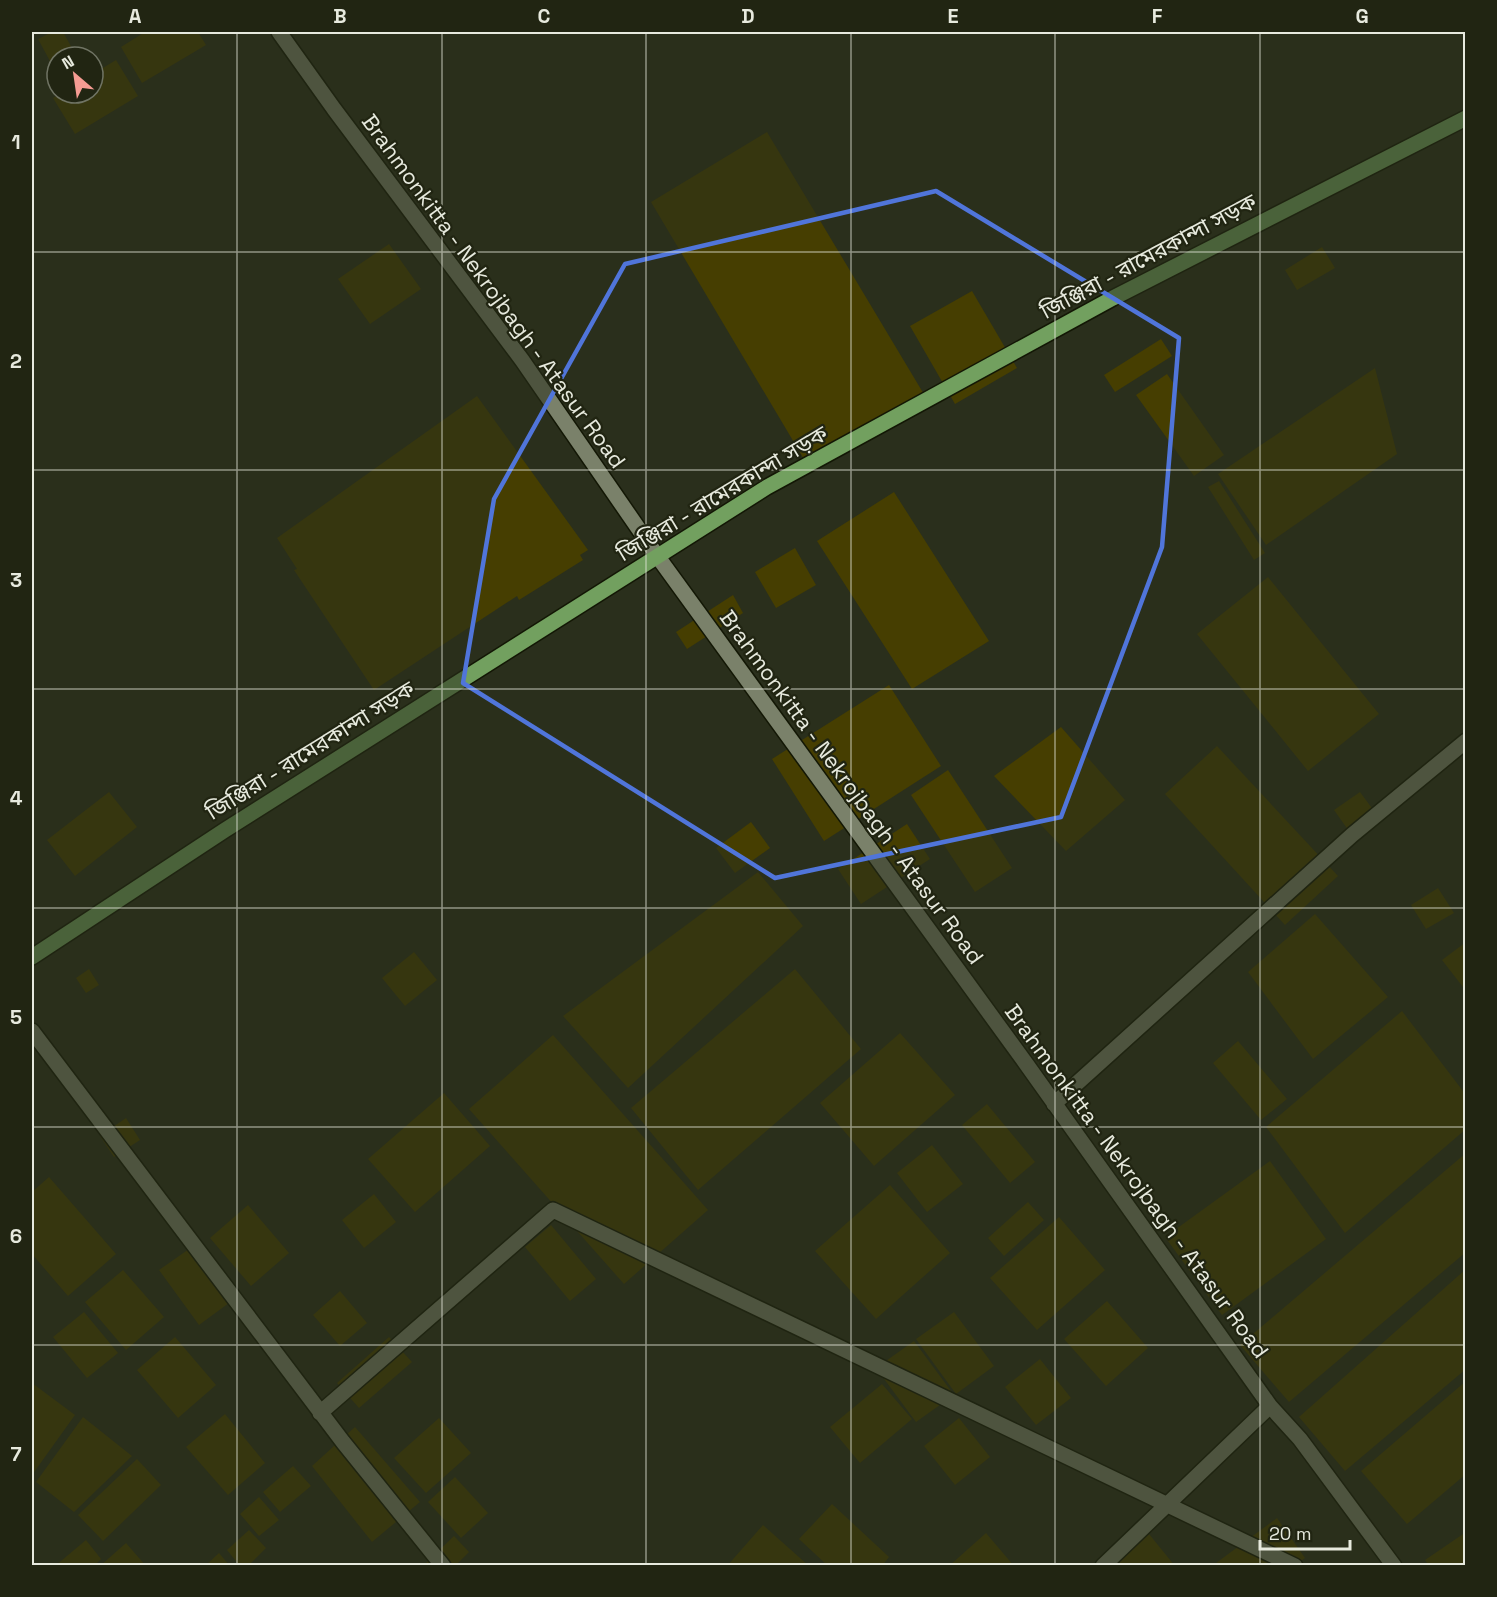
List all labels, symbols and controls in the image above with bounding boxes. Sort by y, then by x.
text: A [129,3,142,29]
text: B [333,3,347,29]
text: C [538,3,551,29]
text: D [741,3,755,29]
text: E [947,3,959,29]
text: F [1152,3,1163,29]
text: G [1355,3,1369,29]
north arrow [45,45,105,105]
text: N [58,51,78,74]
street label: Brahmonkitta - Nekrojbagh - Atasur Road [356,108,632,474]
text: 1 [11,129,21,155]
street label: জিঞ্জিরা - রামেরকান্দা সড়ক [1034,187,1261,325]
text: 2 [10,348,22,374]
street label: জিঞ্জিরা - রামেরকান্দা সড়ক [611,419,833,568]
text: 3 [10,567,22,593]
street label: Brahmonkitta - Nekrojbagh - Atasur Road [714,604,990,970]
street label: জিঞ্জিরা - রামেরকান্দা সড়ক [200,674,420,826]
text: 4 [10,785,23,811]
street label: Brahmonkitta - Nekrojbagh - Atasur Road [999,998,1275,1364]
text: 5 [10,1004,22,1030]
text: 6 [10,1223,22,1249]
text: 7 [10,1441,22,1467]
scale bar [1260,1513,1350,1551]
text: 20 m [1269,1522,1312,1545]

